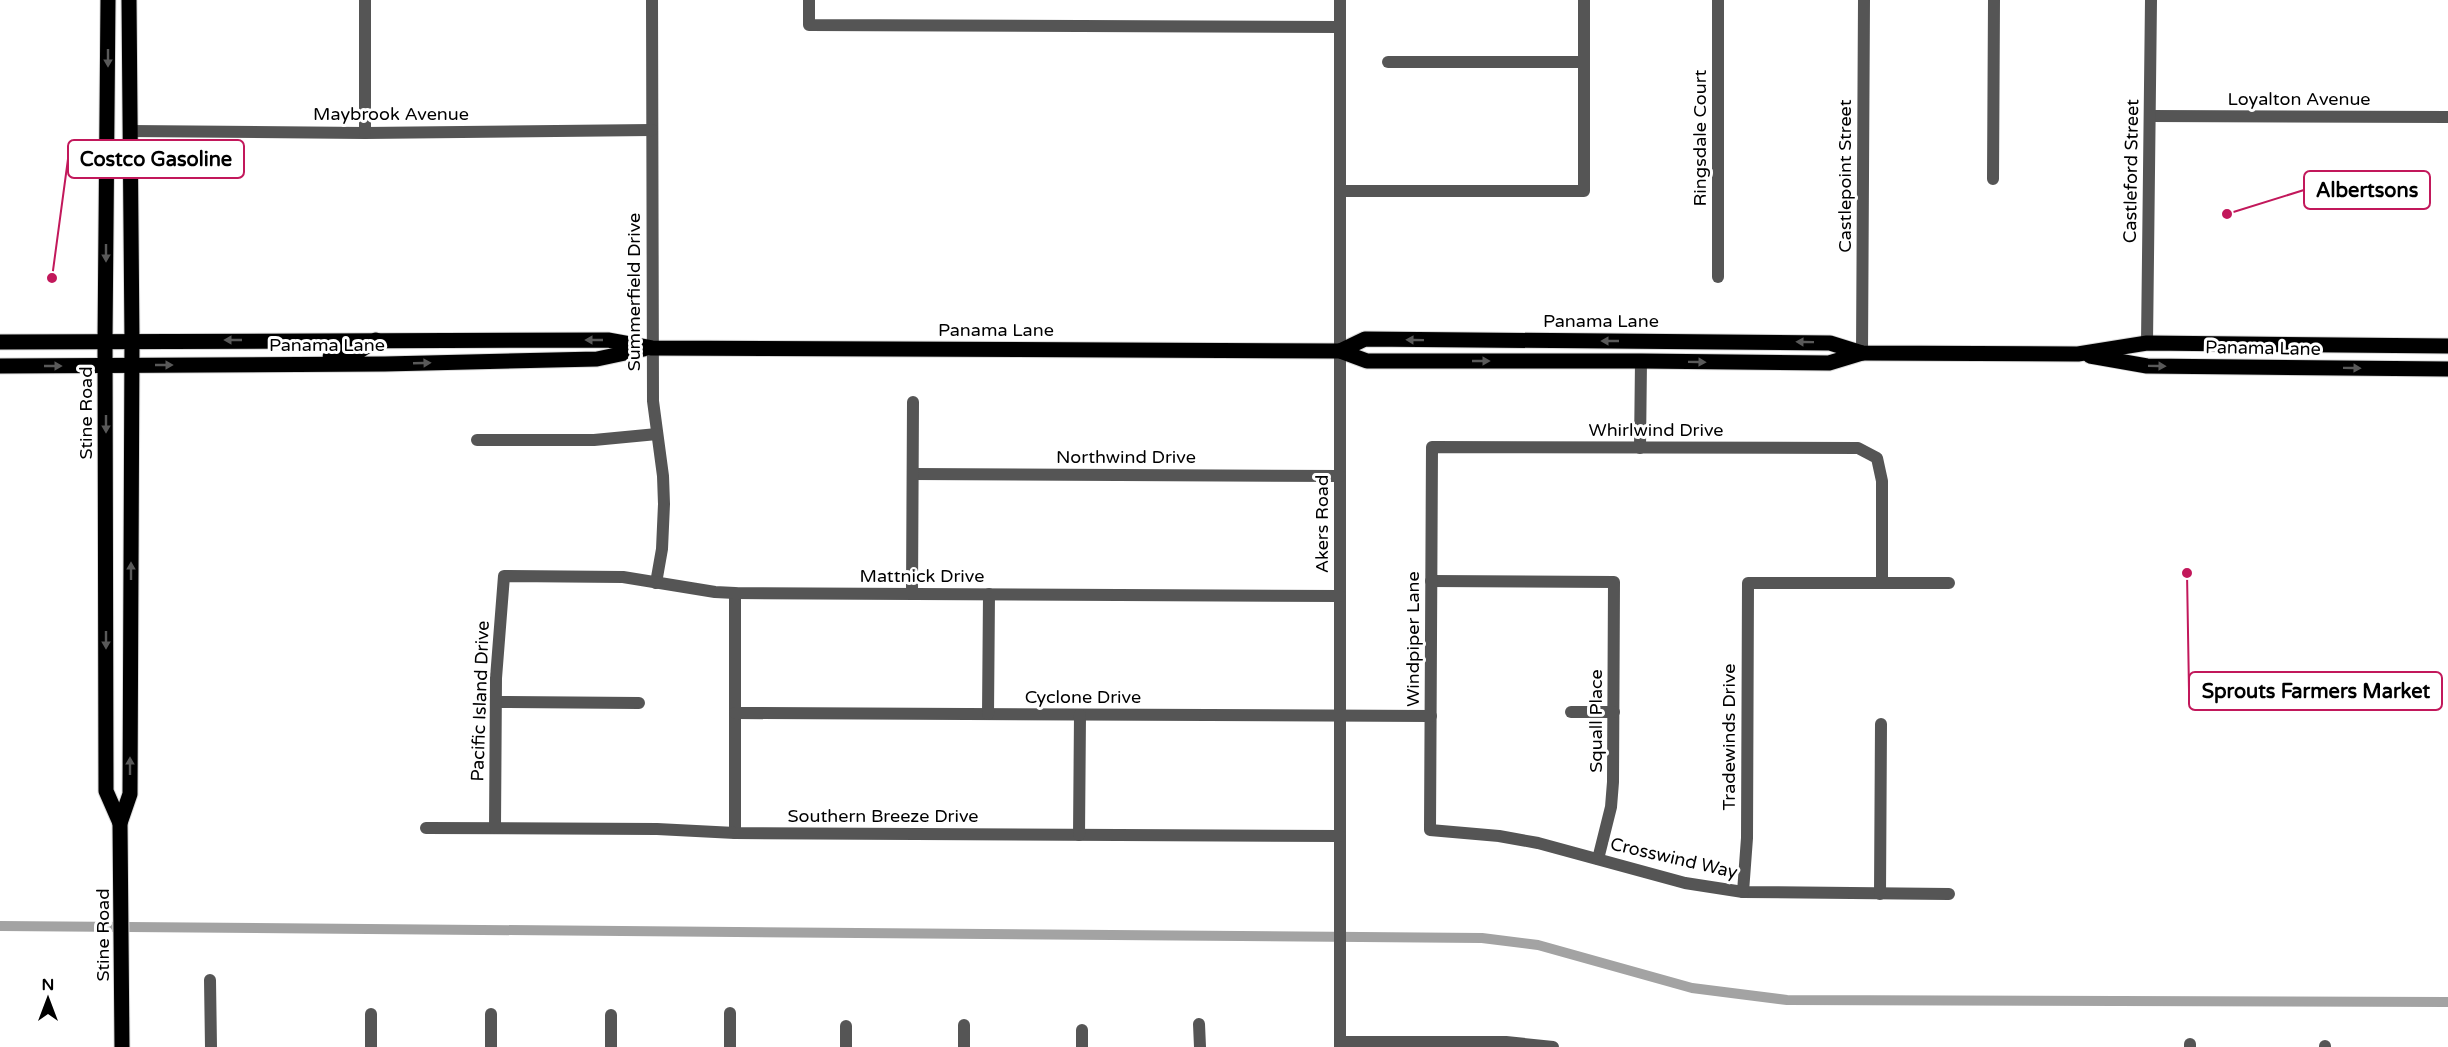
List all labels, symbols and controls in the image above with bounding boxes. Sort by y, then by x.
one-way arrow [103,49,113,68]
street label: Ringsdale Court [1689,69,1711,206]
street label: Loyalton Avenue [2227,88,2371,110]
street label: Castlepoint Street [1834,99,1856,253]
street label: Castleford Street [2119,99,2143,243]
street label: Maybrook Avenue [313,103,469,125]
callout: Costco Gasoline [68,140,244,178]
text: Costco Gasoline [80,148,232,172]
callout: Albertsons [2304,171,2430,209]
text: Albertsons [2316,179,2419,203]
street label: Summerfield Drive [623,213,645,371]
one-way arrow [101,244,111,263]
street label: Panama Lane [1543,310,1659,332]
street label: Panama Lane [938,319,1054,341]
street label: Panama Lane [269,334,385,356]
one-way arrow [585,335,604,345]
one-way arrow [1406,335,1425,344]
one-way arrow [224,336,243,345]
one-way arrow [1601,336,1620,346]
street label: Panama Lane [2205,336,2321,360]
one-way arrow [1796,338,1815,347]
one-way arrow [1471,356,1490,366]
one-way arrow [1687,357,1706,366]
one-way arrow [412,359,431,368]
one-way arrow [154,360,173,370]
one-way arrow [43,361,62,371]
one-way arrow [2147,361,2166,371]
one-way arrow [2342,363,2361,373]
street label: Stine Road [75,366,97,460]
one-way arrow [101,414,111,433]
street label: Whirlwind Drive [1588,419,1724,441]
street label: Northwind Drive [1056,446,1196,468]
street label: Akers Road [1311,475,1333,573]
one-way arrow [126,561,136,580]
street label: Mattnick Drive [860,565,984,587]
street label: Windpiper Lane [1402,571,1424,707]
street label: Pacific Island Drive [466,620,494,782]
one-way arrow [101,630,111,649]
street label: Tradewinds Drive [1718,663,1740,811]
street label: Squall Place [1585,669,1607,773]
callout: Sprouts Farmers Market [2189,672,2442,710]
text: Sprouts Farmers Market [2202,680,2431,704]
street label: Cyclone Drive [1025,686,1141,708]
one-way arrow [125,756,135,775]
street label: Southern Breeze Drive [787,805,979,827]
street label: Crosswind Way [1608,833,1740,883]
street label: Stine Road [92,888,114,982]
north arrow [18,969,78,1029]
text: N [42,975,54,995]

